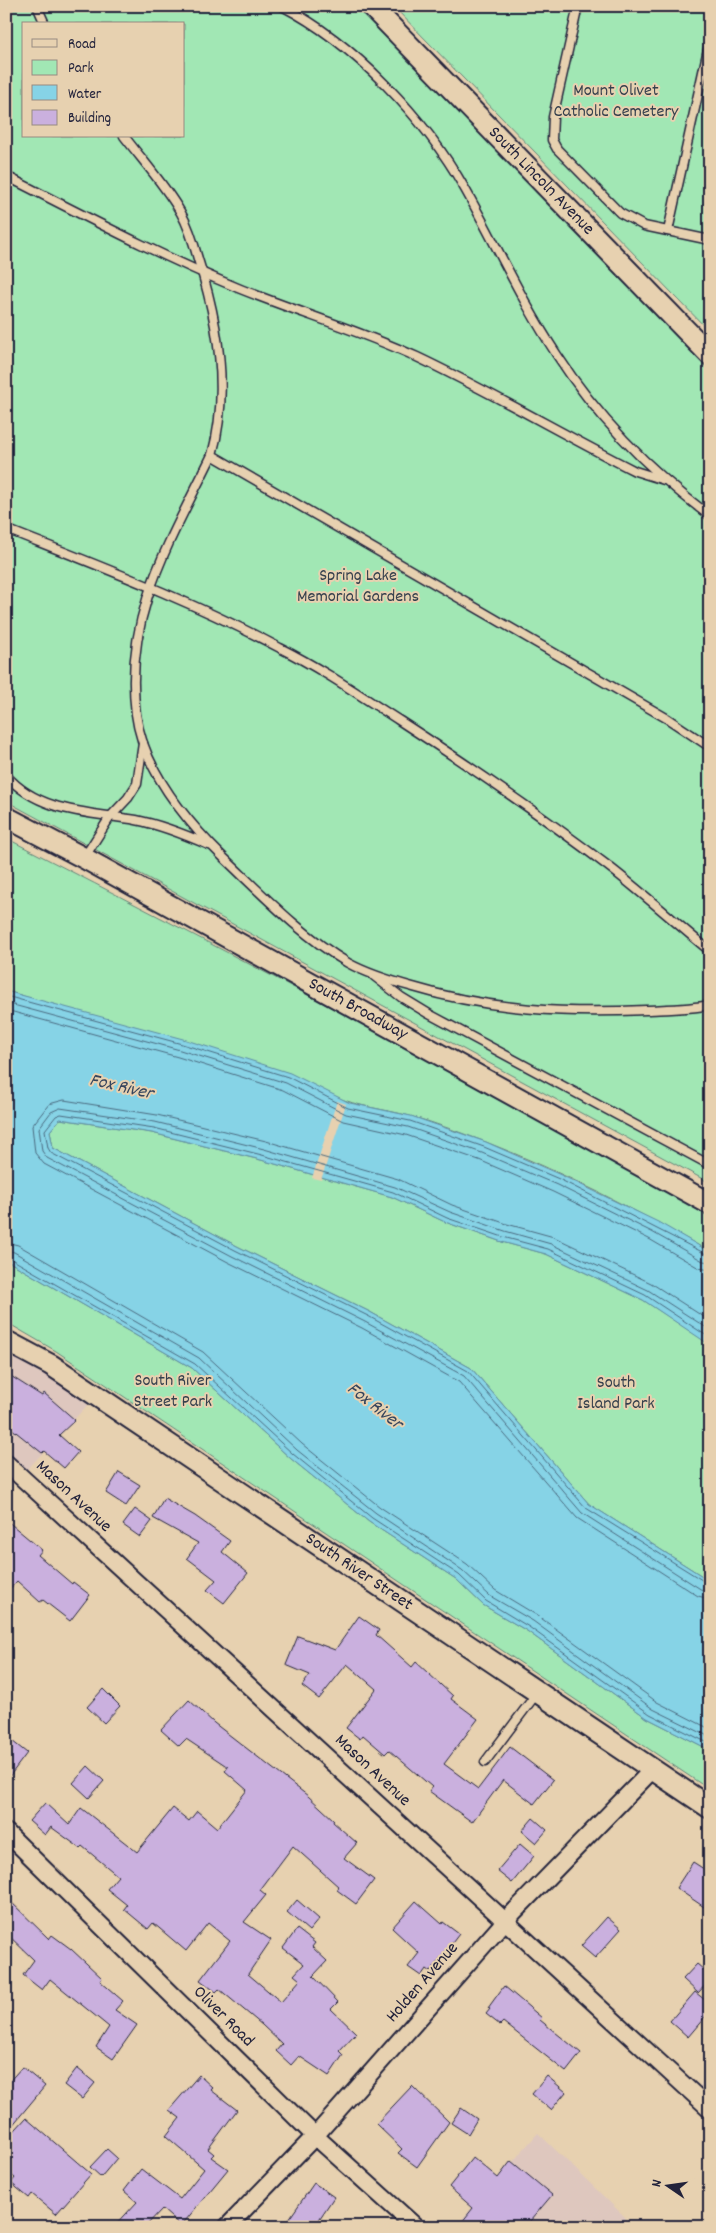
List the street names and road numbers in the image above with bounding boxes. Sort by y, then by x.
street label: South Lincoln Avenue [482,121,600,241]
street label: South Broadway [304,972,413,1047]
street label: Mason Avenue [29,1455,117,1539]
street label: South River Street [300,1527,418,1617]
street label: Mason Avenue [328,1729,416,1813]
street label: Holden Avenue [381,1937,465,2029]
street label: Oliver Road [187,1981,259,2053]

